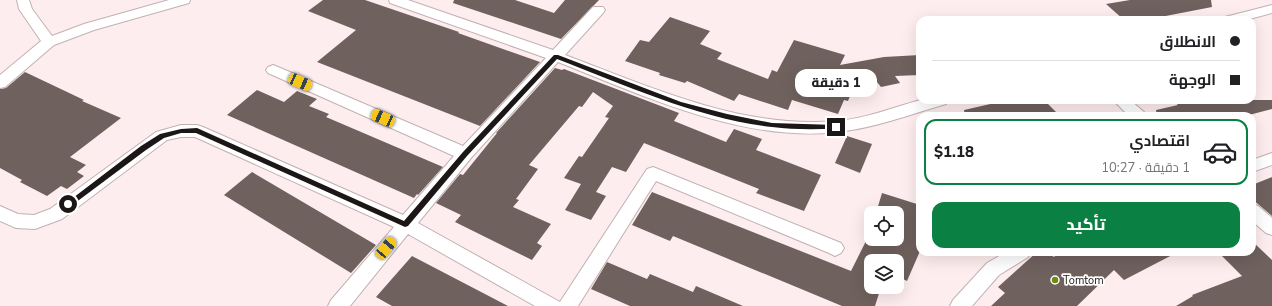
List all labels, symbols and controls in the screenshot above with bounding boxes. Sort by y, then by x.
text: الانطلاق [1160,32,1216,52]
callout: 1 دقيقة [795,69,877,97]
text: الوجهة [1169,70,1216,90]
car [287,72,313,92]
text: 1 دقيقة [811,74,861,92]
car [370,108,396,128]
route end [827,118,845,136]
text: اقتصادي [1130,131,1190,151]
icon: car [1202,134,1238,170]
text: $1.18 [934,142,974,162]
text: 1 دقيقة · 10:27 [1101,159,1190,177]
route start [59,195,77,213]
button: تأكيد [932,202,1240,248]
map controls [864,206,904,294]
button: locate [864,206,904,246]
car [374,235,398,261]
button: layers [864,254,904,294]
place label: Tomtom [1063,273,1104,288]
marker: Tomtom [1050,275,1060,285]

